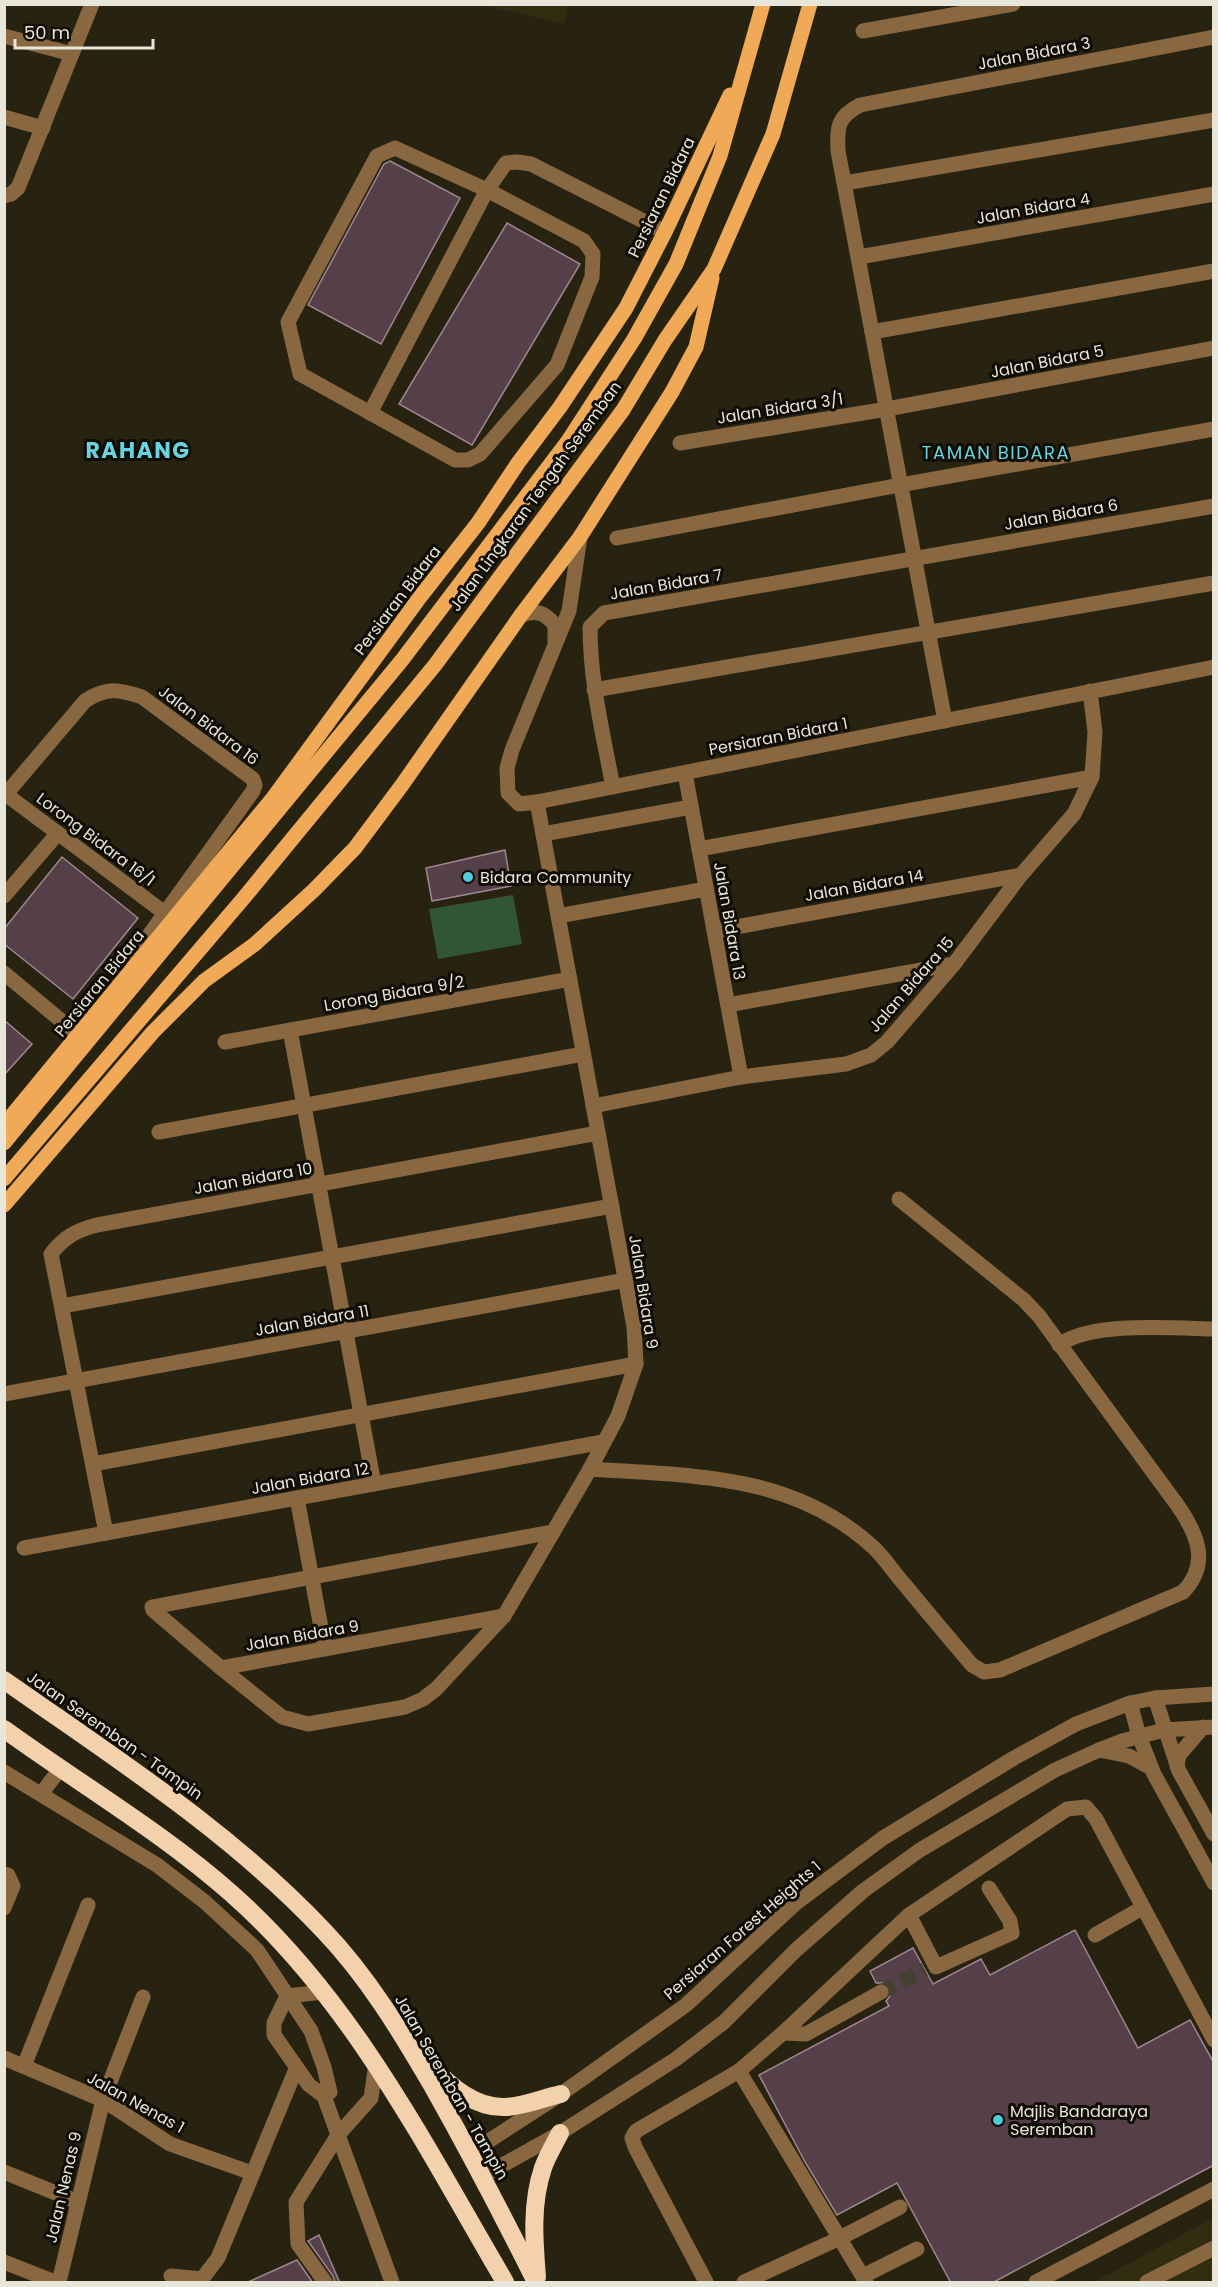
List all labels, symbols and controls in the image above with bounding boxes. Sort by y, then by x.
scale bar [15,12,153,50]
text: 50 m [24,20,70,45]
street label: Jalan Bidara 3 [976,31,1092,76]
street label: Persiaran Bidara [622,133,701,261]
street label: Jalan Bidara 4 [974,187,1092,230]
street label: Jalan Bidara 5 [988,339,1106,384]
street label: Jalan Lingkaran Tengah Seremban [444,377,627,616]
street label: Jalan Bidara 3/1 [715,387,845,430]
district label: RAHANG [85,435,191,466]
district label: TAMAN BIDARA [922,440,1070,465]
street label: Jalan Bidara 6 [1002,493,1120,536]
street label: Persiaran Bidara [349,541,446,660]
street label: Jalan Bidara 7 [608,563,724,606]
street label: Jalan Bidara 16 [154,680,264,771]
street label: Persiaran Bidara 1 [707,712,850,761]
street label: Lorong Bidara 16/1 [32,787,160,892]
street label: Jalan Bidara 13 [708,860,751,982]
street label: Jalan Bidara 14 [803,864,925,907]
place label: Bidara Community [480,866,631,889]
marker: Bidara Community [461,870,475,884]
street label: Persiaran Bidara [49,925,150,1042]
street label: Jalan Bidara 15 [863,931,959,1037]
street label: Lorong Bidara 9/2 [322,970,466,1017]
street label: Jalan Bidara 10 [192,1157,314,1200]
street label: Jalan Bidara 9 [623,1233,664,1351]
street label: Jalan Bidara 11 [253,1299,371,1342]
street label: Jalan Bidara 12 [249,1457,371,1500]
street label: Jalan Bidara 9 [243,1614,361,1657]
street label: Jalan Seremban - Tampin [22,1666,207,1805]
street label: Persiaran Forest Heights 1 [659,1856,826,2005]
street label: Jalan Seremban - Tampin [389,1990,514,2184]
street label: Jalan Nenas 1 [83,2066,189,2139]
place label: Majlis Bandaraya Seremban [1010,2100,1148,2141]
marker: Majlis Bandaraya Seremban [991,2113,1005,2127]
street label: Jalan Nenas 9 [40,2129,87,2245]

